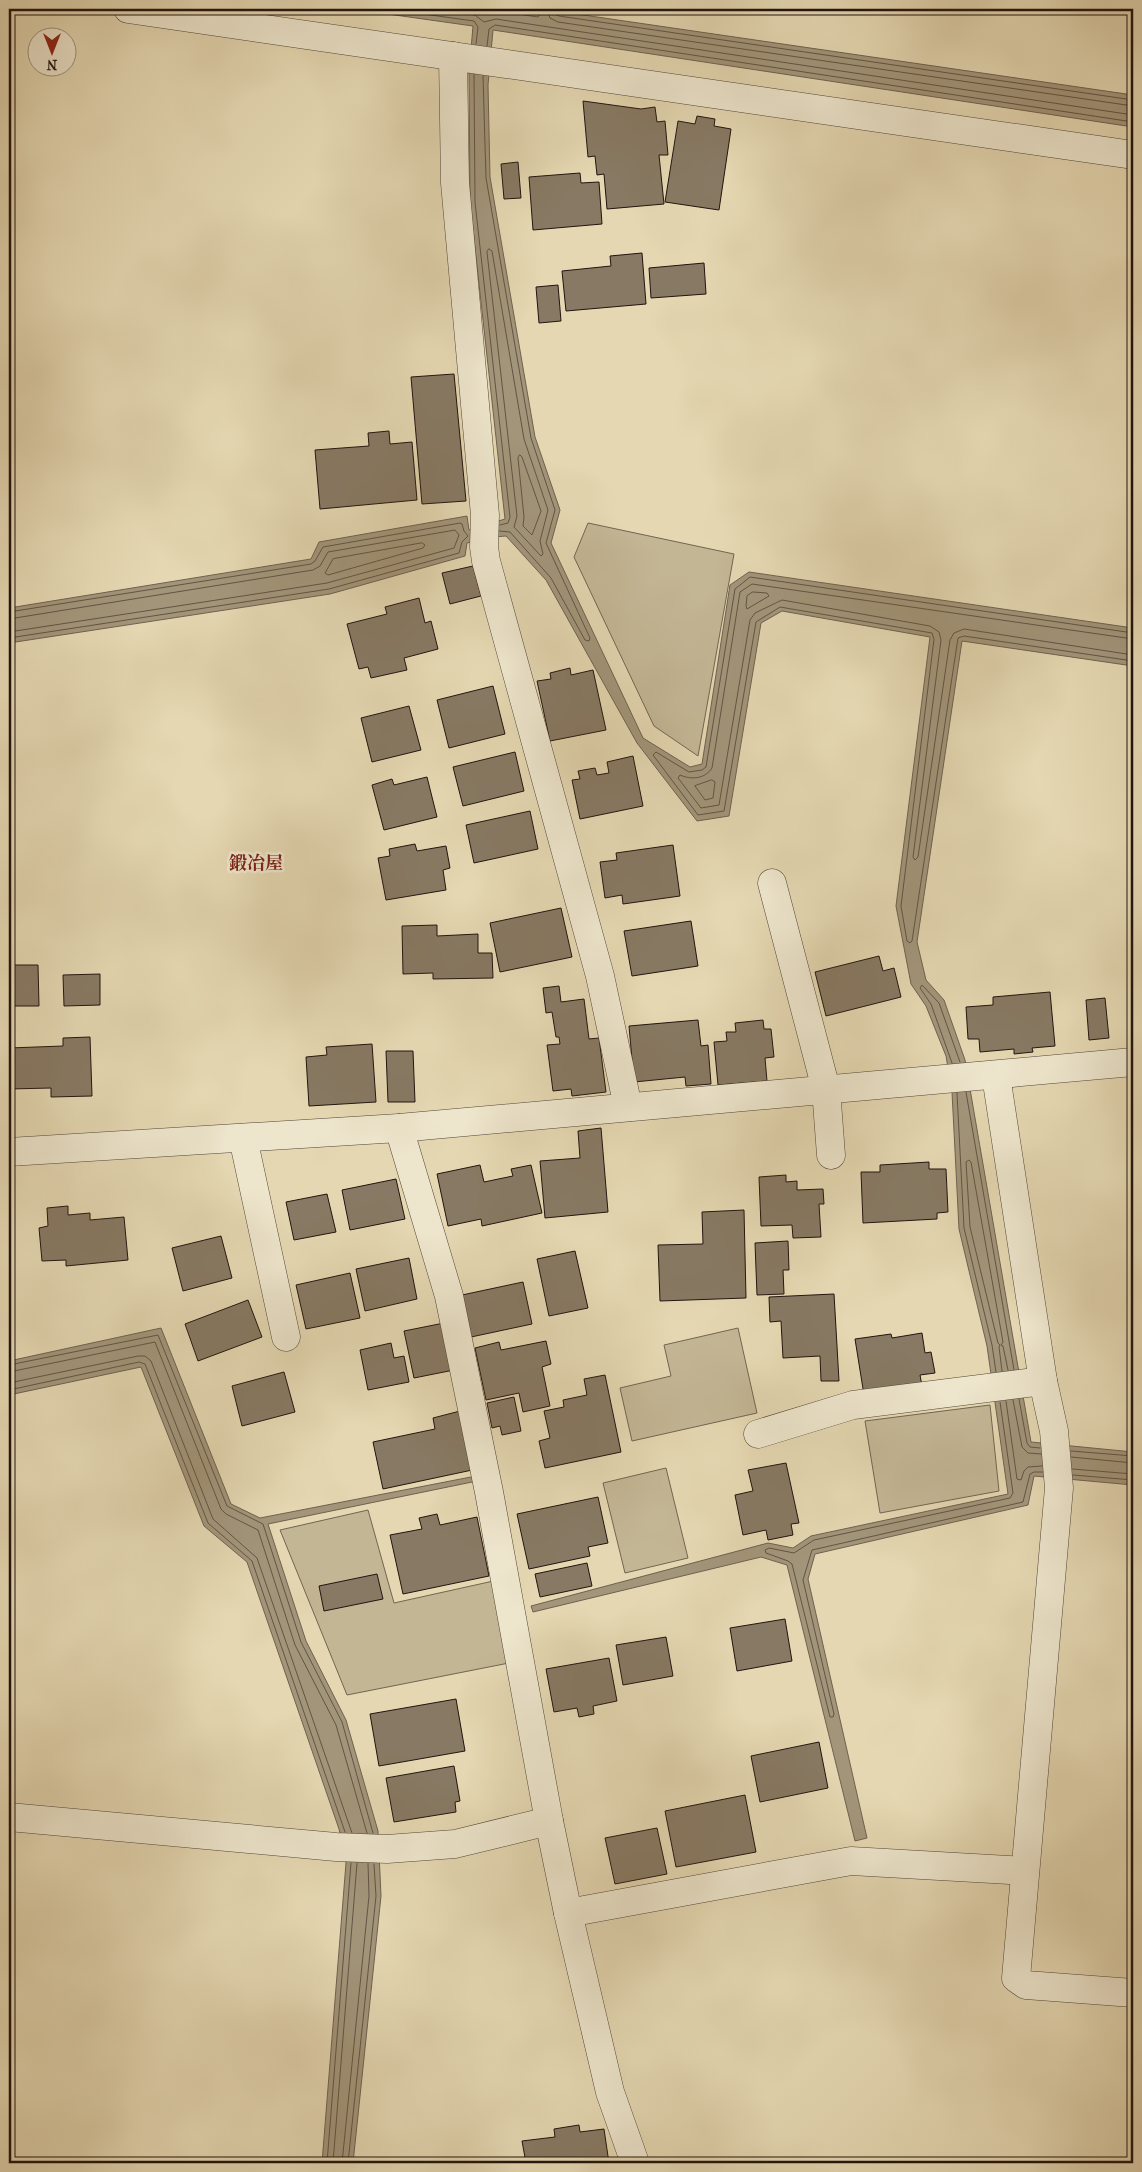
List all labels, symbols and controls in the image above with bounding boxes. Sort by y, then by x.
north arrow [28,28,78,78]
text: N [46,56,57,73]
district label: 鍛冶屋 [229,853,283,874]

